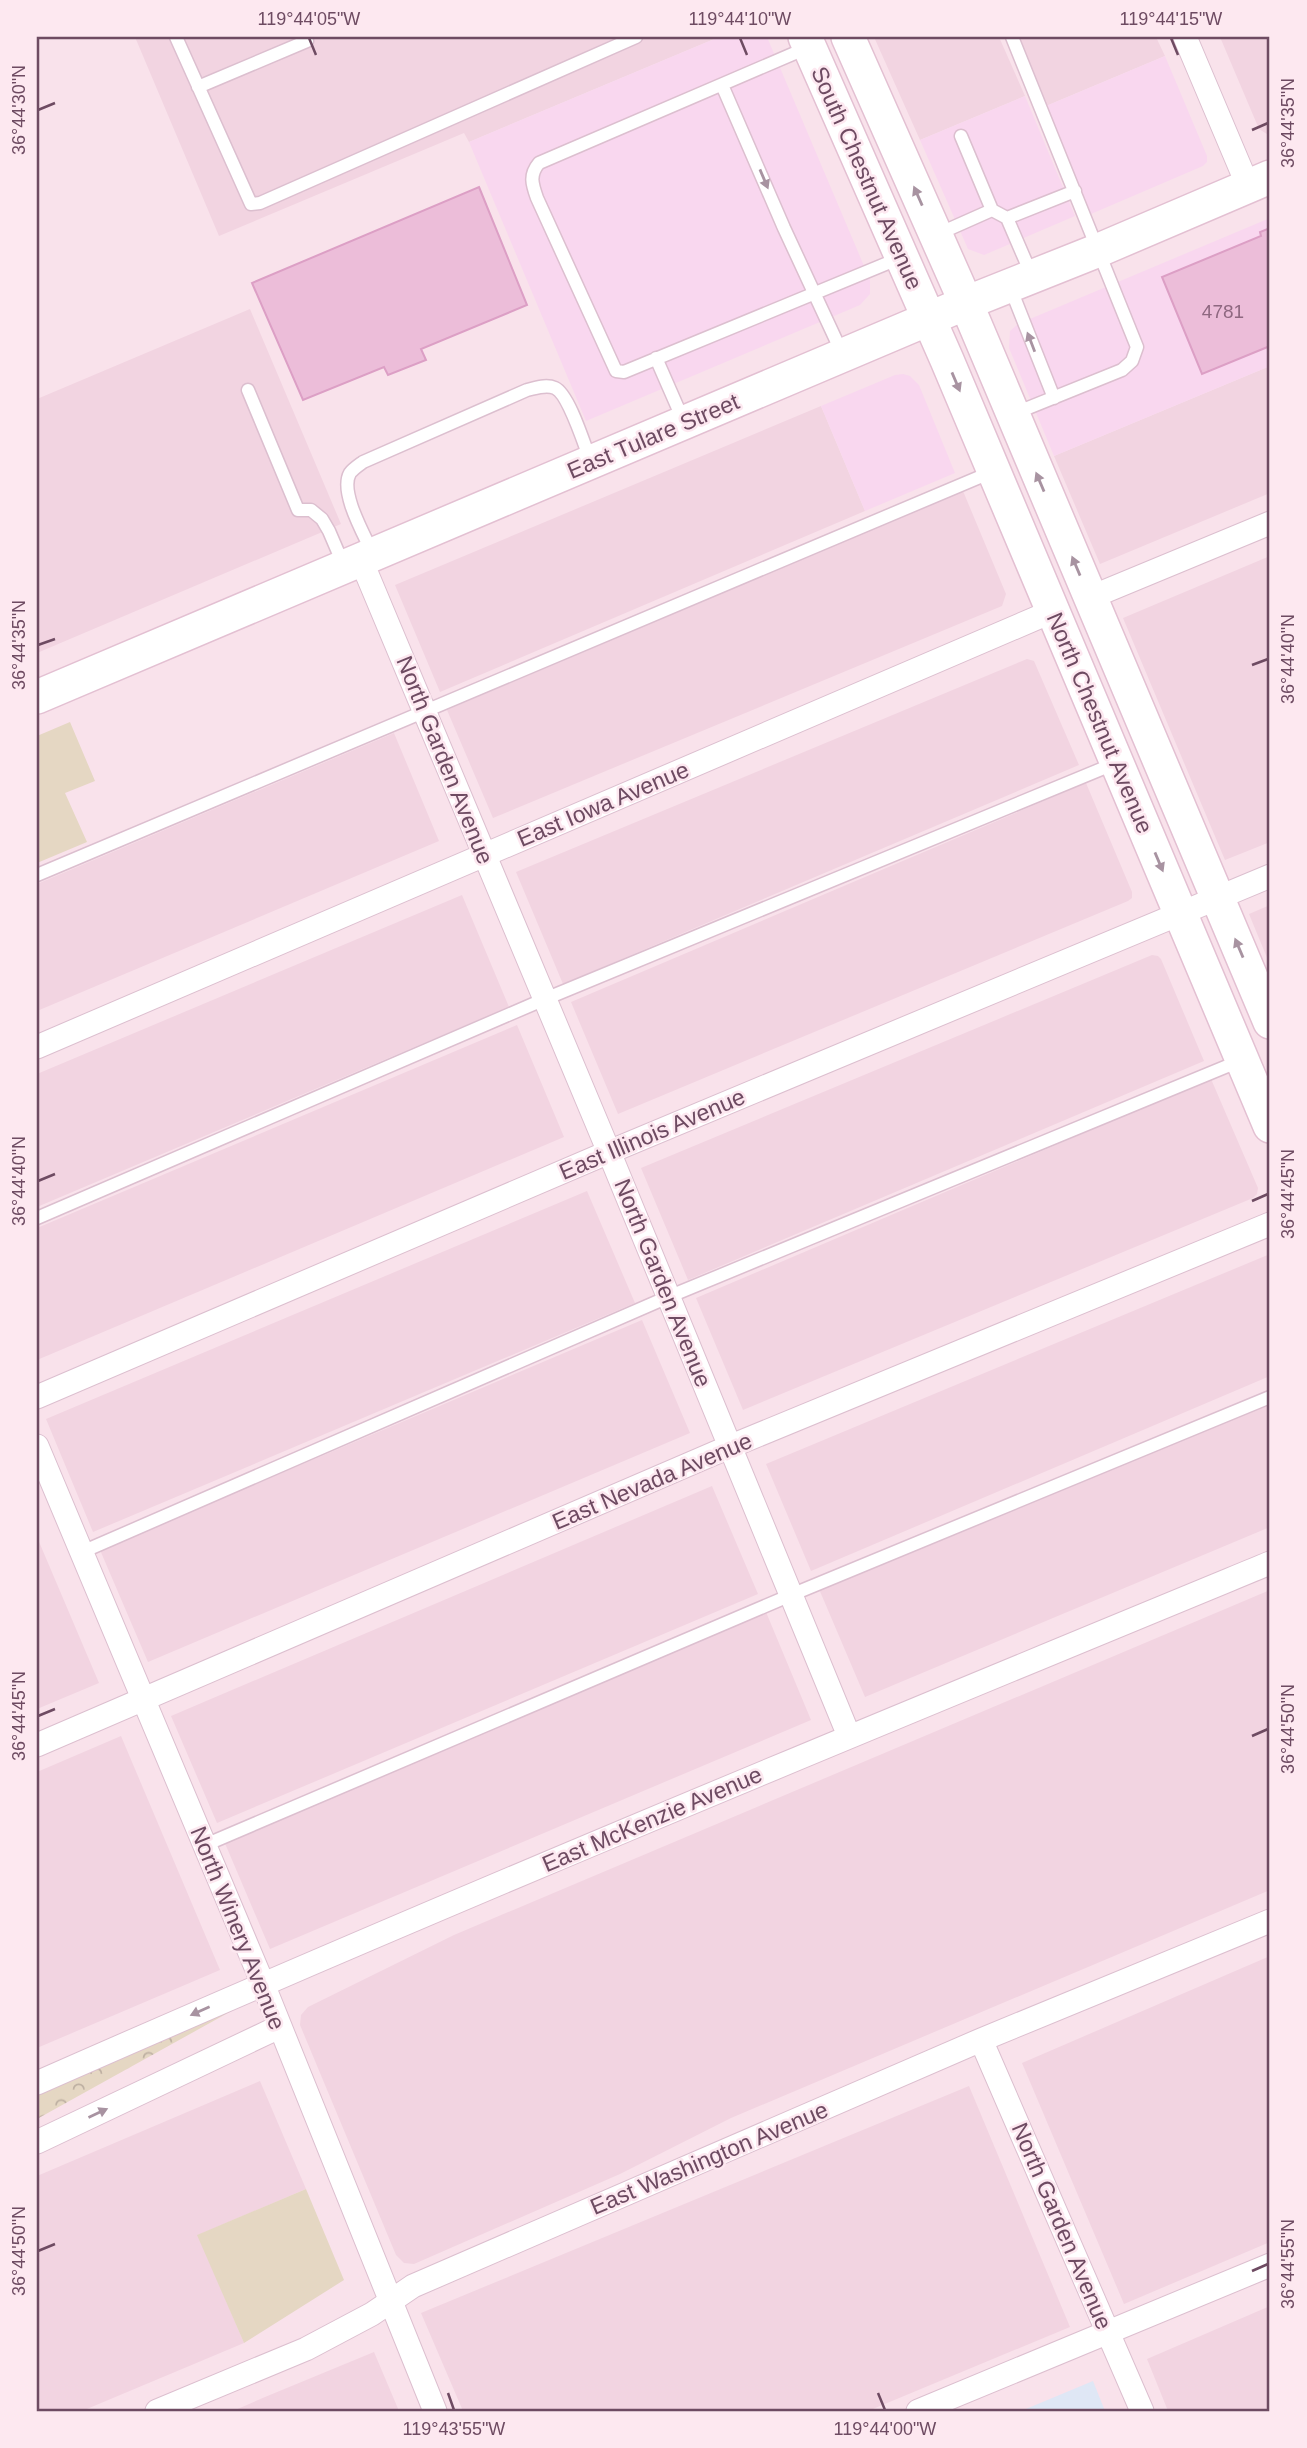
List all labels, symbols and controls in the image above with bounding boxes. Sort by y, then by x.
text: 119°44'05"W [258,9,360,29]
text: 119°44'10"W [689,9,791,29]
text: 119°44'15"W [1120,9,1222,29]
street label: South Chestnut Avenue [806,63,928,293]
text: 36°44'30"N [9,65,29,155]
text: 36°44'35"N [1278,78,1298,168]
one-way arrow [759,169,770,190]
one-way arrow [912,185,923,206]
house number: 4781 [1202,301,1244,322]
one-way arrow [1026,331,1037,352]
one-way arrow [951,371,962,392]
street label: East Tulare Street [563,388,743,484]
one-way arrow [1034,471,1045,492]
one-way arrow [1070,555,1081,576]
text: 36°44'35"N [9,600,29,690]
street label: North Chestnut Avenue [1042,609,1158,837]
text: 36°44'40"N [1278,614,1298,704]
street label: North Garden Avenue [391,652,499,868]
street label: East Iowa Avenue [513,756,693,852]
one-way arrow [1153,852,1164,873]
one-way arrow [1233,938,1244,959]
street label: East Illinois Avenue [555,1083,749,1185]
text: 36°44'40"N [9,1136,29,1226]
text: 36°44'45"N [1278,1149,1298,1239]
street label: North Garden Avenue [609,1175,717,1391]
street label: East Nevada Avenue [548,1427,756,1535]
text: 36°44'45"N [9,1671,29,1761]
text: 36°44'50"N [1278,1684,1298,1774]
street label: East McKenzie Avenue [538,1761,766,1877]
street label: North Winery Avenue [185,1823,291,2033]
one-way arrow [190,2005,210,2017]
street label: East Washington Avenue [586,2096,832,2220]
one-way arrow [88,2107,109,2118]
street label: North Garden Avenue [1007,2119,1117,2333]
text: 36°44'50"N [9,2206,29,2296]
text: 36°44'55"N [1278,2219,1298,2309]
text: 119°43'55"W [403,2419,505,2439]
text: 119°44'00"W [834,2419,936,2439]

